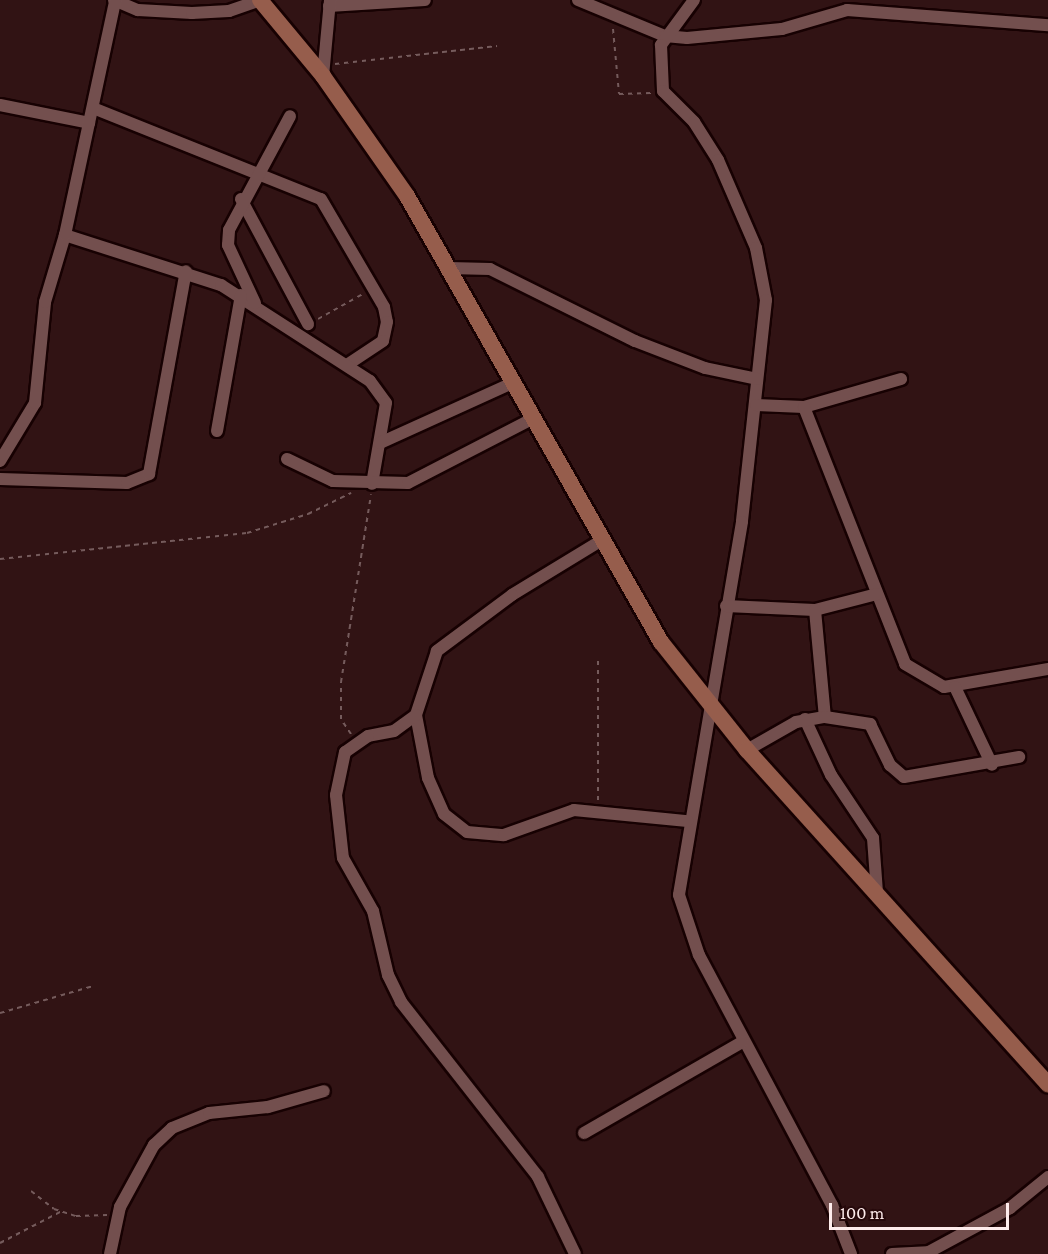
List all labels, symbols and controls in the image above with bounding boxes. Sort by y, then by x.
scale bar [832,1191,1012,1229]
text: 100 m [840,1203,884,1223]

